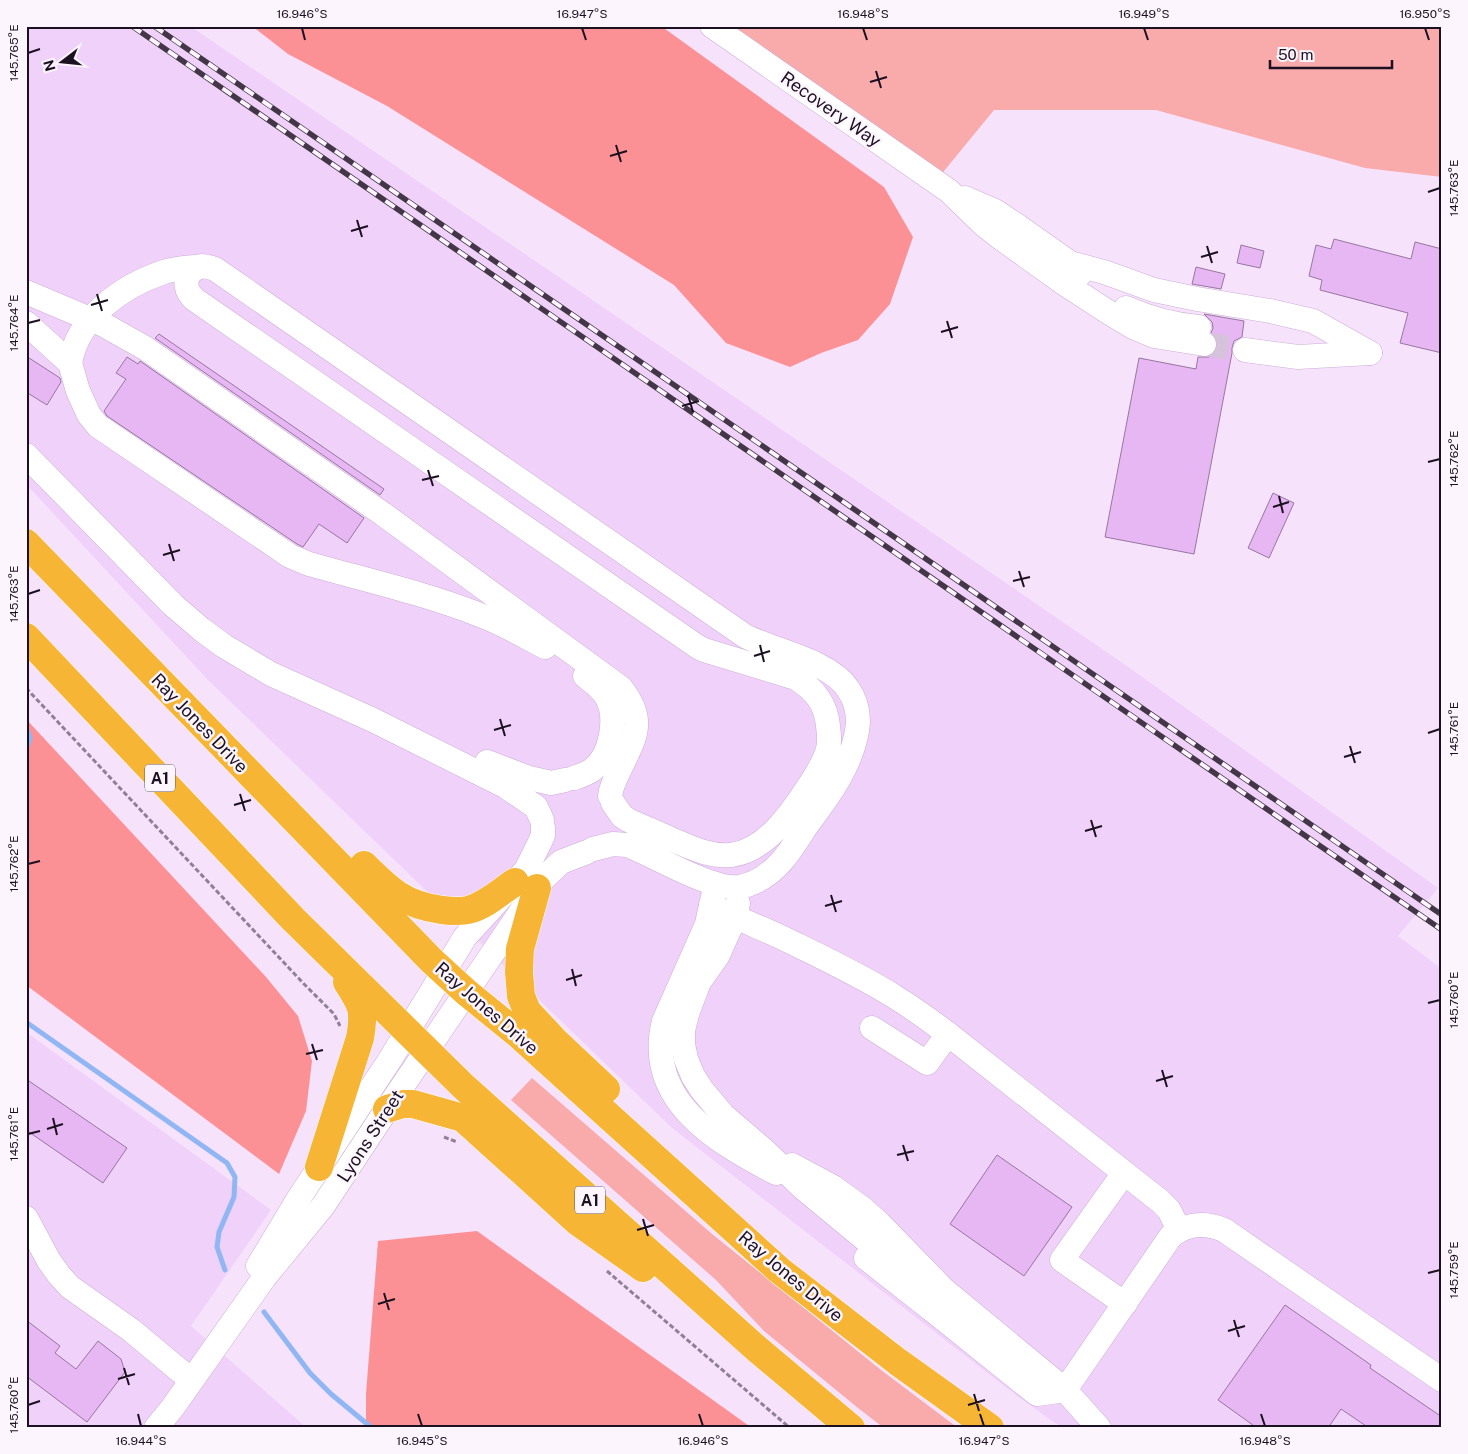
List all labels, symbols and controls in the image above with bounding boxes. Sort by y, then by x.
text: 16.946°S [276,7,328,21]
text: 16.947°S [557,7,607,21]
text: 16.948°S [837,7,889,21]
text: 16.949°S [1118,7,1170,21]
text: 16.950°S [1399,7,1451,21]
text: 145.765°E [7,24,21,82]
north arrow [38,38,88,88]
scale bar [1270,38,1393,70]
text: 50 m [1278,46,1313,63]
text: N [40,58,59,73]
street label: Recovery Way [777,67,885,151]
text: 145.763°E [1447,159,1461,217]
text: 145.764°E [7,294,21,352]
text: 145.762°E [1447,431,1461,487]
text: 145.763°E [7,565,21,623]
street label: Ray Jones Drive [147,669,253,777]
text: 145.761°E [1447,702,1461,756]
road number: A1 [145,764,175,791]
text: 145.762°E [7,836,21,892]
street label: Ray Jones Drive [431,958,543,1058]
text: 145.760°E [1447,972,1461,1028]
street label: Lyons Street [332,1086,408,1186]
text: 145.761°E [7,1107,21,1161]
road number: A1 [575,1186,605,1214]
street label: Ray Jones Drive [735,1226,847,1326]
text: 145.759°E [1447,1241,1461,1299]
text: 145.760°E [7,1377,21,1433]
text: 16.944°S [115,1434,167,1448]
text: 16.945°S [396,1434,448,1448]
text: 16.946°S [677,1434,729,1448]
text: 16.947°S [959,1434,1009,1448]
text: 16.948°S [1239,1434,1291,1448]

